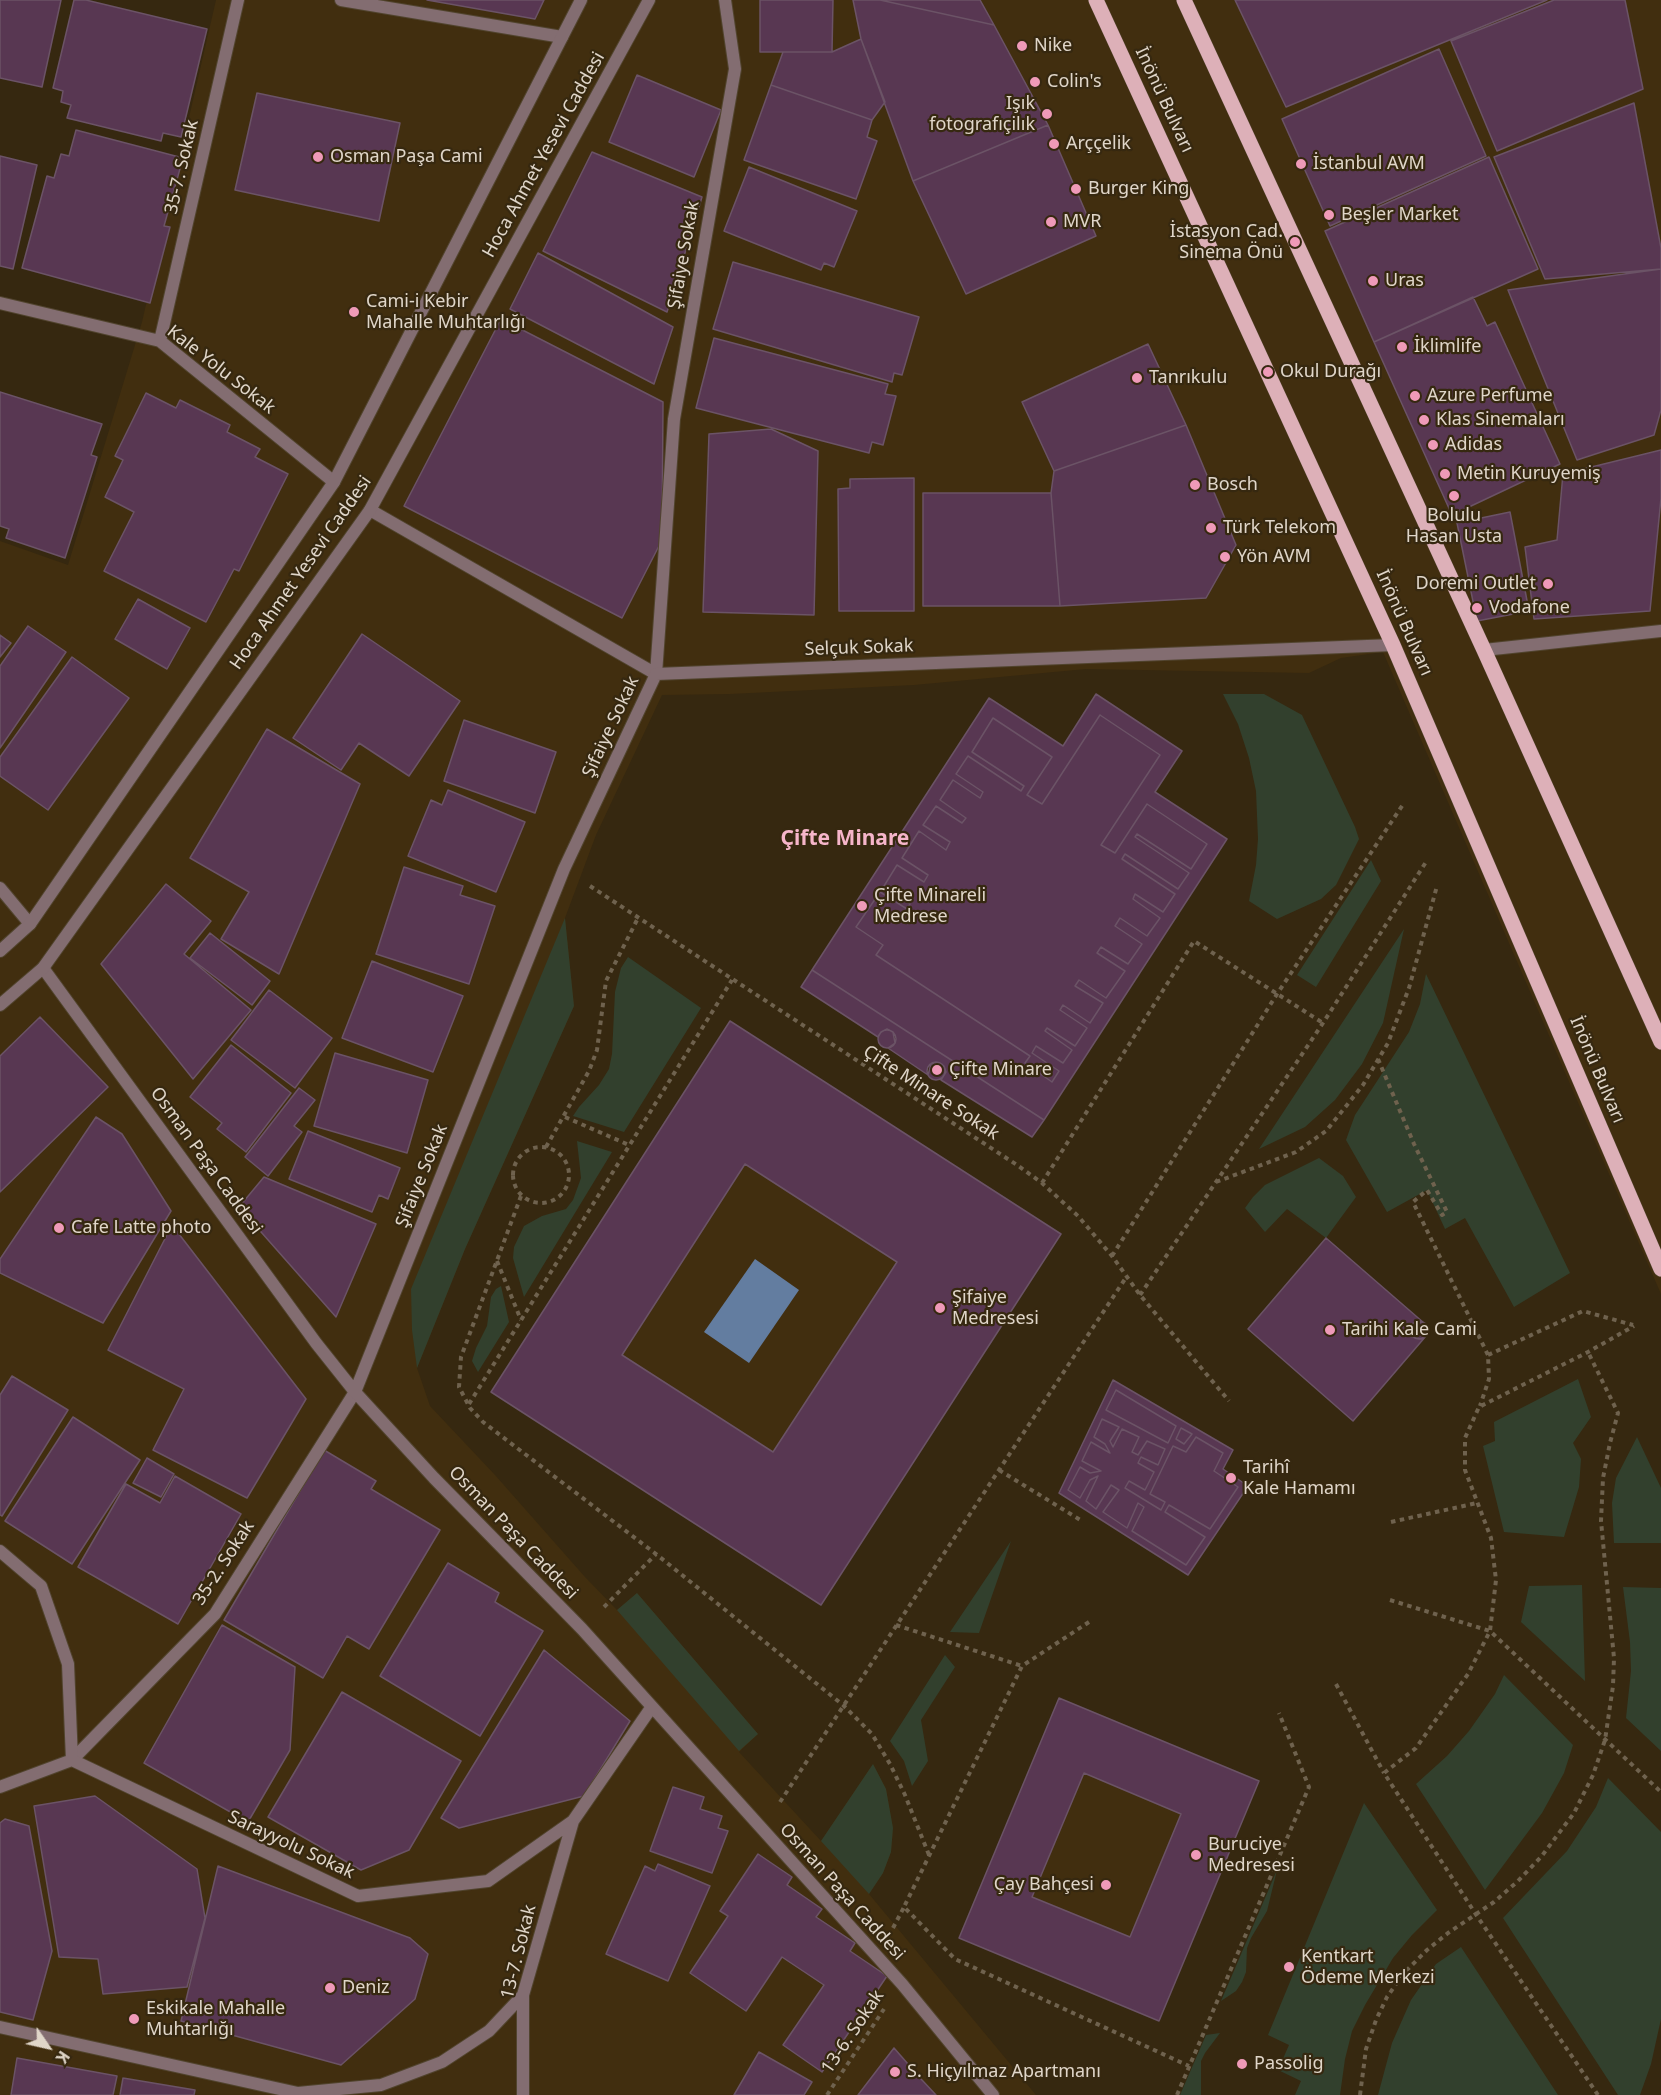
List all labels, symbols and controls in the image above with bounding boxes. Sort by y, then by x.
place label: Nike [1034,35,1072,57]
marker: Nike [1015,39,1029,53]
street label: İnönü Bulvarı [1130,44,1198,156]
street label: Hoca Ahmet Yesevi Caddesi [478,48,610,262]
place label: Colin's [1047,71,1102,93]
marker: Colin's [1028,75,1042,89]
place label: Işık fotografıçilık [929,93,1035,136]
marker: Işık fotografıçilık [1040,107,1054,121]
street label: 35-7. Sokak [161,118,203,216]
place label: Arççelik [1066,133,1131,155]
marker: Arççelik [1047,137,1061,151]
place label: Osman Paşa Cami [330,146,483,168]
marker: Osman Paşa Cami [311,150,325,164]
place label: İstanbul AVM [1313,153,1425,175]
marker: İstanbul AVM [1294,157,1308,171]
place label: Burger King [1088,178,1189,200]
marker: Burger King [1069,182,1083,196]
street label: Şifaiye Sokak [664,199,704,311]
place label: Beşler Market [1341,204,1459,226]
marker: Beşler Market [1322,208,1336,222]
place label: MVR [1063,211,1101,233]
marker: MVR [1044,215,1058,229]
place label: İstasyon Cad. Sinema Önü [1170,221,1283,264]
marker: İstasyon Cad. Sinema Önü [1288,235,1302,249]
place label: Uras [1385,270,1424,292]
marker: Uras [1366,274,1380,288]
place label: Cami-i Kebir Mahalle Muhtarlığı [366,291,525,334]
marker: Cami-i Kebir Mahalle Muhtarlığı [347,305,361,319]
street label: Kale Yolu Sokak [163,321,279,419]
place label: İklimlife [1414,336,1481,358]
marker: İklimlife [1395,340,1409,354]
place label: Okul Durağı [1280,361,1381,383]
marker: Okul Durağı [1261,365,1275,379]
place label: Tanrıkulu [1149,367,1227,389]
marker: Tanrıkulu [1130,371,1144,385]
place label: Azure Perfume [1427,385,1553,407]
marker: Azure Perfume [1408,389,1422,403]
place label: Klas Sinemaları [1436,409,1565,431]
marker: Klas Sinemaları [1417,413,1431,427]
place label: Adidas [1445,434,1502,456]
marker: Adidas [1426,438,1440,452]
place label: Metin Kuruyemiş [1457,463,1601,485]
marker: Metin Kuruyemiş [1438,467,1452,481]
street label: Hoca Ahmet Yesevi Caddesi [226,472,376,674]
place label: Bosch [1207,474,1258,496]
marker: Bosch [1188,478,1202,492]
marker: Bolulu Hasan Usta [1447,489,1461,503]
place label: Bolulu Hasan Usta [1406,505,1502,548]
place label: Türk Telekom [1223,517,1336,539]
marker: Türk Telekom [1204,521,1218,535]
place label: Yön AVM [1237,546,1311,568]
marker: Yön AVM [1218,550,1232,564]
street label: İnönü Bulvarı [1371,567,1437,679]
place label: Doremi Outlet [1416,573,1536,595]
marker: Doremi Outlet [1541,577,1555,591]
place label: Vodafone [1489,597,1570,619]
marker: Vodafone [1470,601,1484,615]
street label: Selçuk Sokak [804,635,914,661]
street label: Şifaiye Sokak [578,673,644,781]
district label: Çifte Minare [781,826,909,852]
place label: Çifte Minareli Medrese [874,885,986,928]
marker: Çifte Minareli Medrese [855,899,869,913]
street label: İnönü Bulvarı [1565,1013,1629,1127]
street label: Çifte Minare Sokak [859,1041,1003,1145]
place label: Çifte Minare [949,1059,1052,1081]
marker: Çifte Minare [930,1063,944,1077]
street label: Osman Paşa Caddesi [145,1083,267,1239]
street label: Şifaiye Sokak [391,1121,453,1231]
place label: Cafe Latte photo [71,1217,211,1239]
marker: Cafe Latte photo [52,1221,66,1235]
place label: Şifaiye Medresesi [952,1287,1039,1330]
marker: Şifaiye Medresesi [933,1301,947,1315]
place label: Tarihi Kale Cami [1342,1319,1477,1341]
marker: Tarihi Kale Cami [1323,1323,1337,1337]
place label: Tarihî Kale Hamamı [1243,1457,1356,1500]
street label: Osman Paşa Caddesi [444,1462,582,1604]
marker: Tarihî Kale Hamamı [1224,1471,1238,1485]
street label: 35-2. Sokak [189,1517,259,1609]
street label: Sarayyolu Sokak [224,1806,358,1884]
street label: Osman Paşa Caddesi [775,1819,909,1965]
place label: Buruciye Medresesi [1208,1834,1295,1876]
marker: Buruciye Medresesi [1189,1848,1203,1862]
place label: Çay Bahçesi [994,1874,1094,1896]
marker: Çay Bahçesi [1099,1878,1113,1892]
street label: 13-7. Sokak [497,1903,541,2001]
place label: Kentkart Ödeme Merkezi [1301,1946,1435,1988]
marker: Kentkart Ödeme Merkezi [1282,1960,1296,1974]
place label: Deniz [342,1977,390,1999]
marker: Deniz [323,1981,337,1995]
street label: 13-6. Sokak [817,1986,889,2078]
place label: Eskikale Mahalle Muhtarlığı [146,1998,285,2040]
marker: Eskikale Mahalle Muhtarlığı [127,2012,141,2026]
north arrow [18,2017,78,2077]
text: K [51,2047,75,2068]
place label: Passolig [1254,2053,1323,2075]
marker: Passolig [1235,2057,1249,2071]
place label: S. Hiçyılmaz Apartmanı [907,2061,1101,2083]
marker: S. Hiçyılmaz Apartmanı [888,2065,902,2079]

